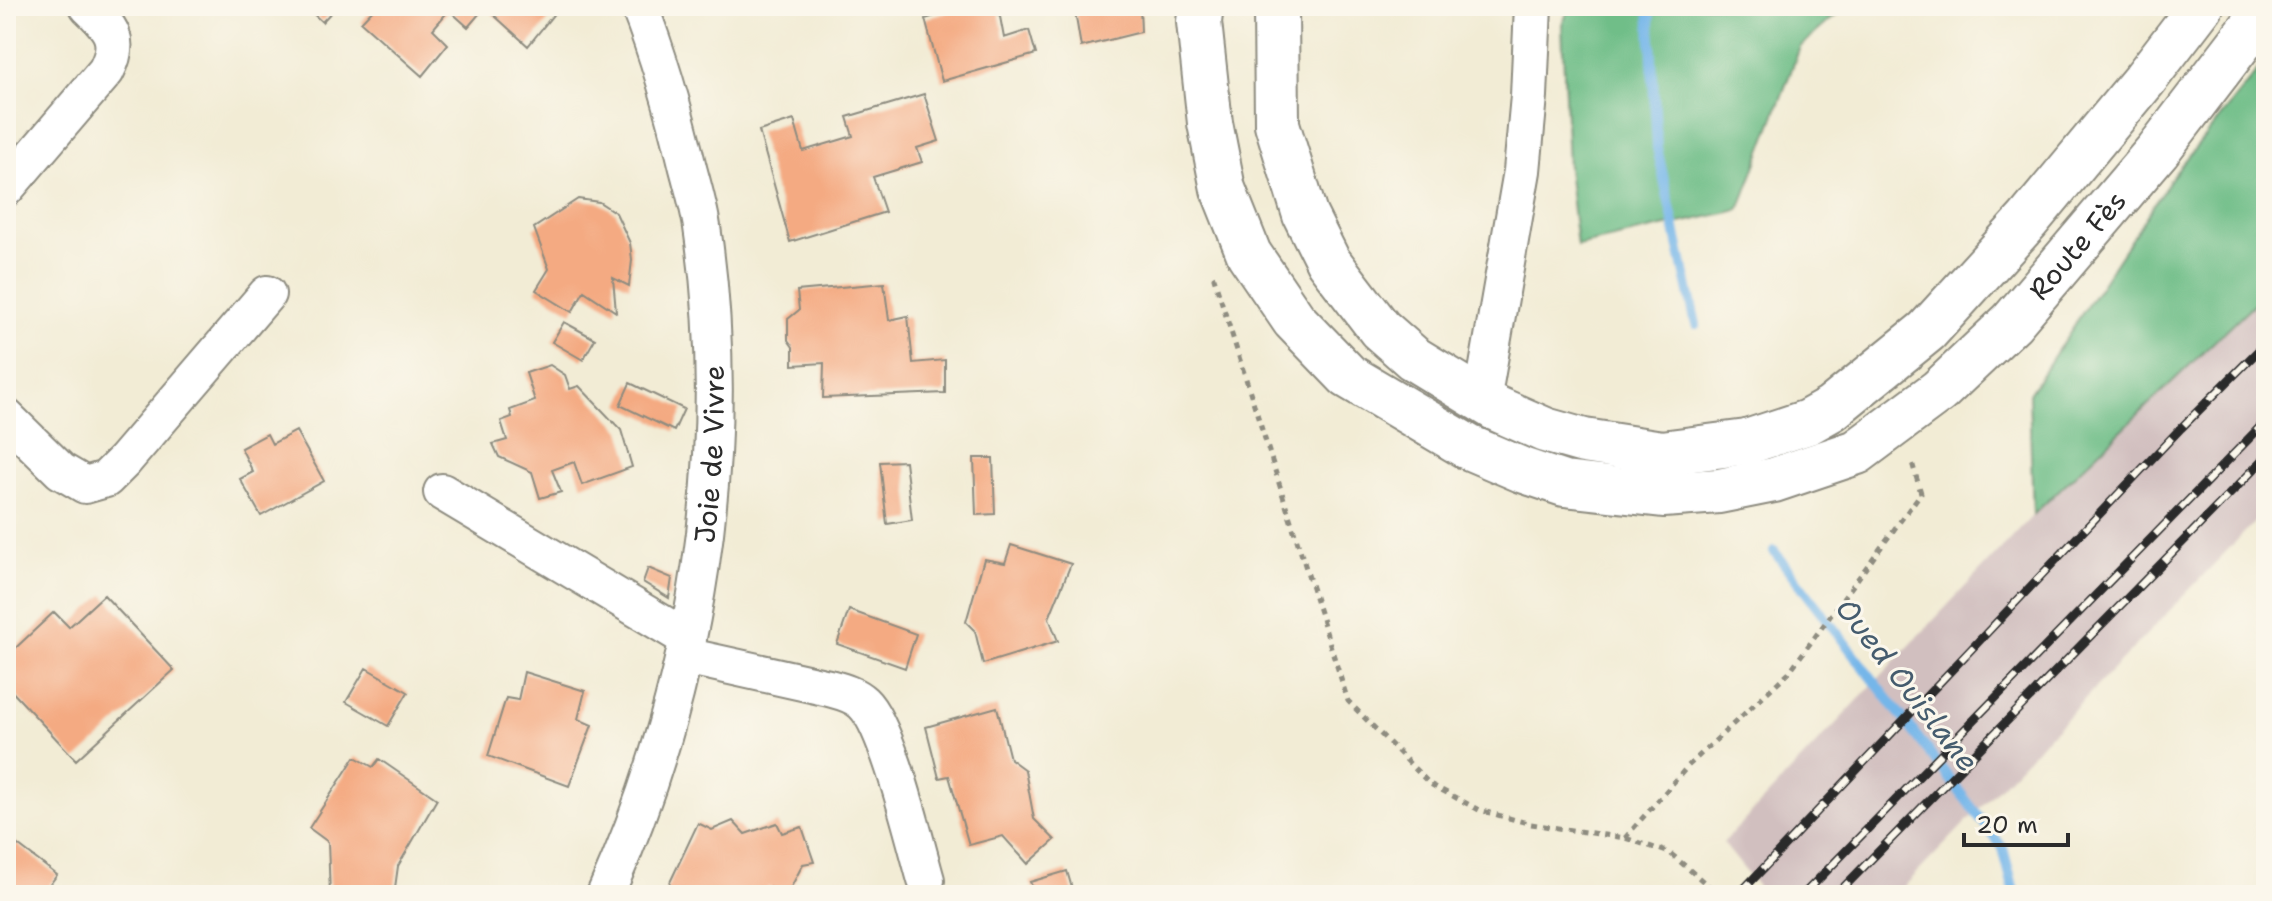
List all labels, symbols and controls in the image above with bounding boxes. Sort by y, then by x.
street label: Route Fès [2020,182,2135,308]
street label: Joie de Vivre [685,365,733,545]
water label: Oued Ouislane [1826,589,1988,780]
scale bar [1964,797,2068,847]
text: 20 m [1976,809,2038,841]

